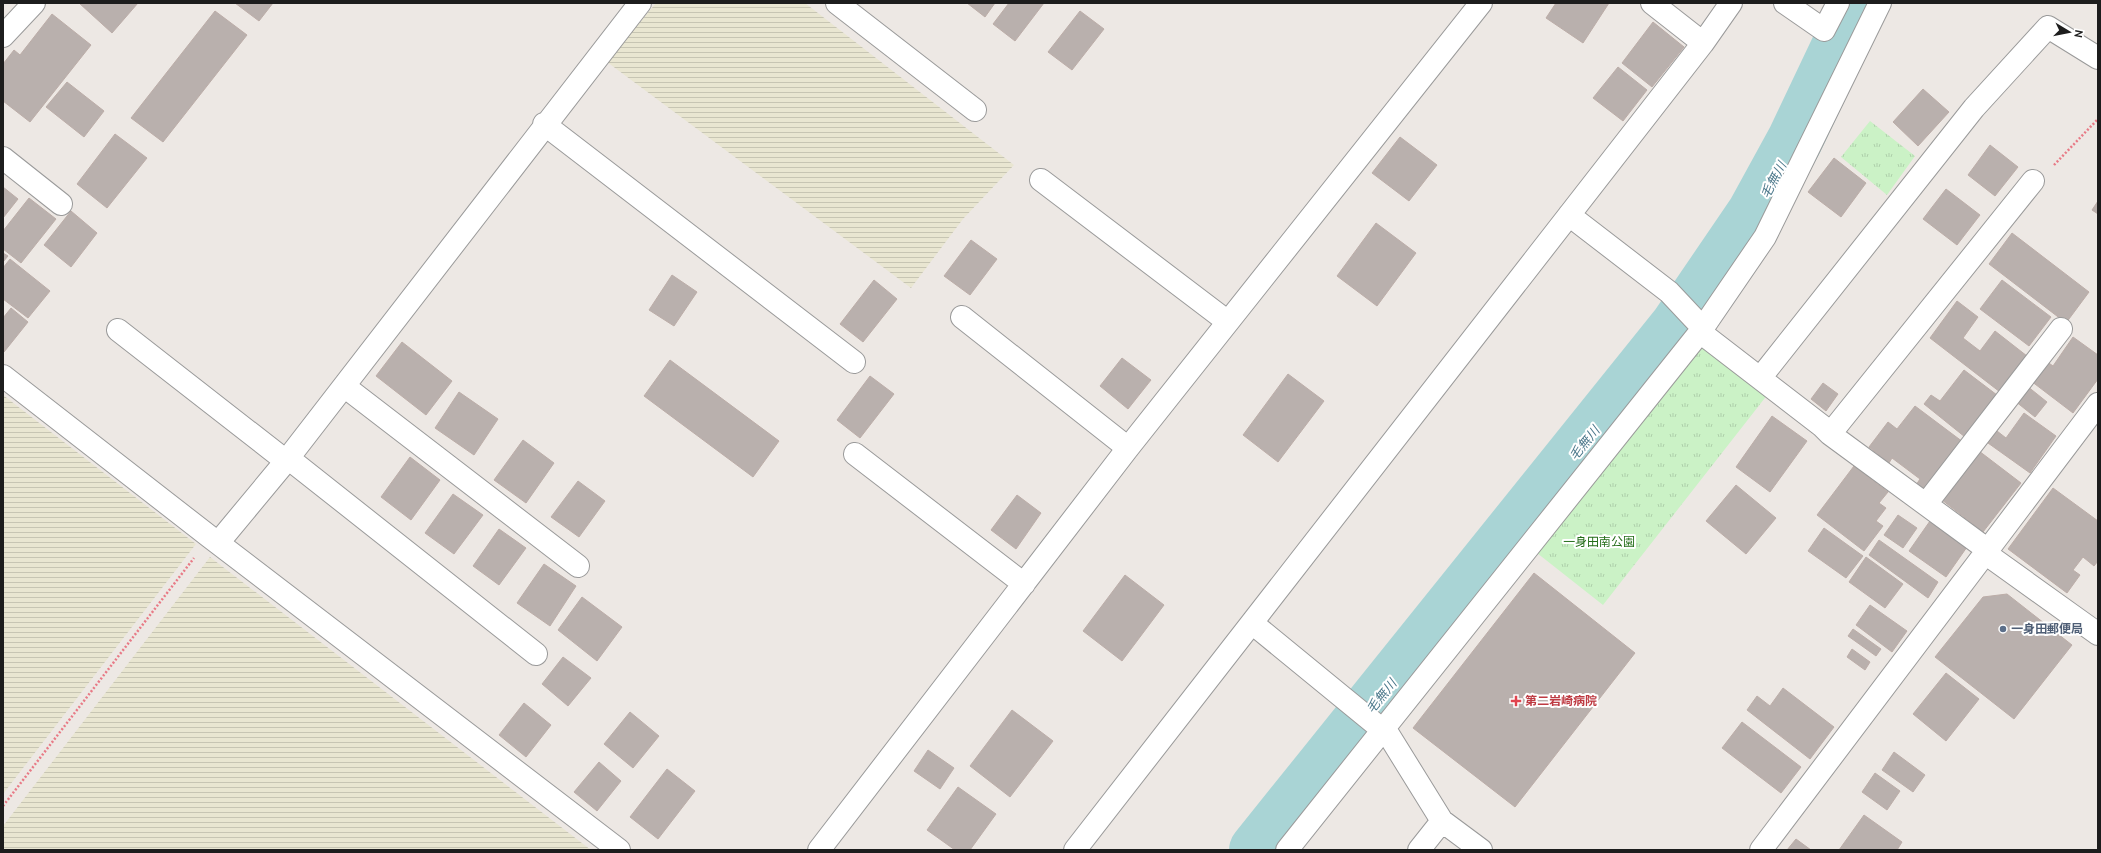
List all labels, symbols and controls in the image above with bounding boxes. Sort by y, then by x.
north arrow [2049,12,2089,52]
text: N [2071,29,2086,39]
water label: 毛無川 [1757,157,1790,201]
water label: 毛無川 [1566,421,1604,463]
park label: 一身田南公園 [1563,534,1635,549]
place label: 一身田郵便局 [2011,621,2083,636]
marker: 一身田郵便局 [1998,624,2008,634]
water label: 毛無川 [1363,674,1401,716]
place label: 第二岩崎病院 [1525,693,1597,708]
marker: 第二岩崎病院 [1510,695,1522,707]

